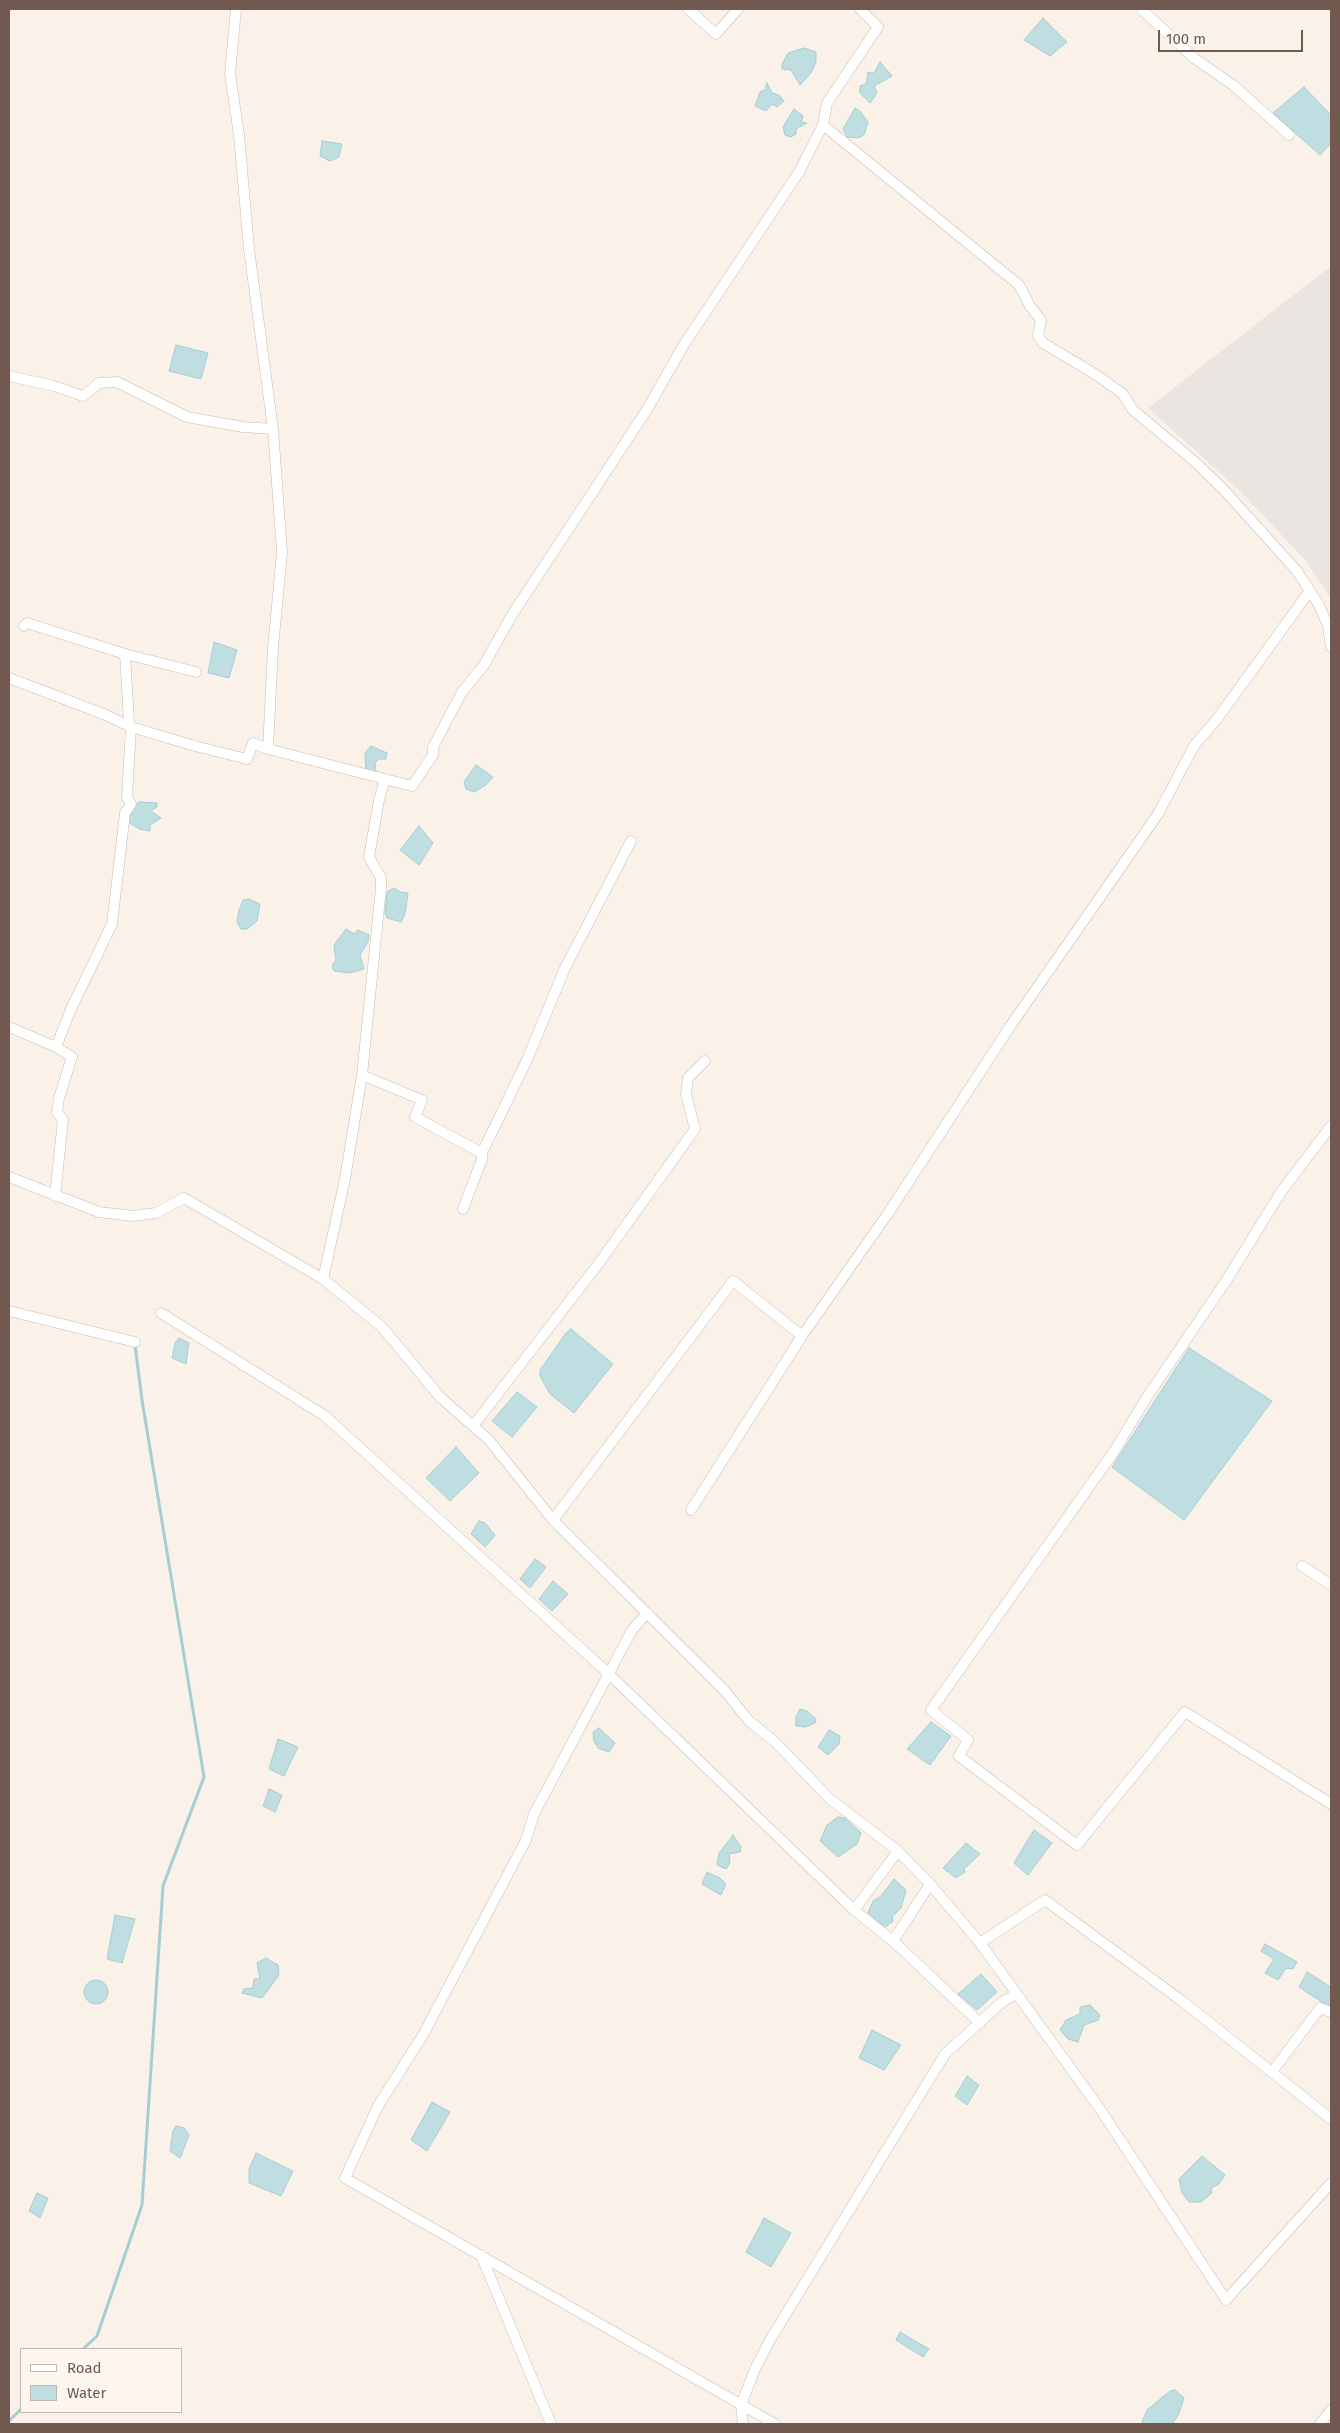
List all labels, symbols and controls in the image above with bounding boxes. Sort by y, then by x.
scale bar [1160,20,1305,52]
text: 100 m [1166,30,1206,48]
legend [20,2348,182,2413]
text: Road [67,2359,102,2377]
text: Water [67,2384,106,2402]

